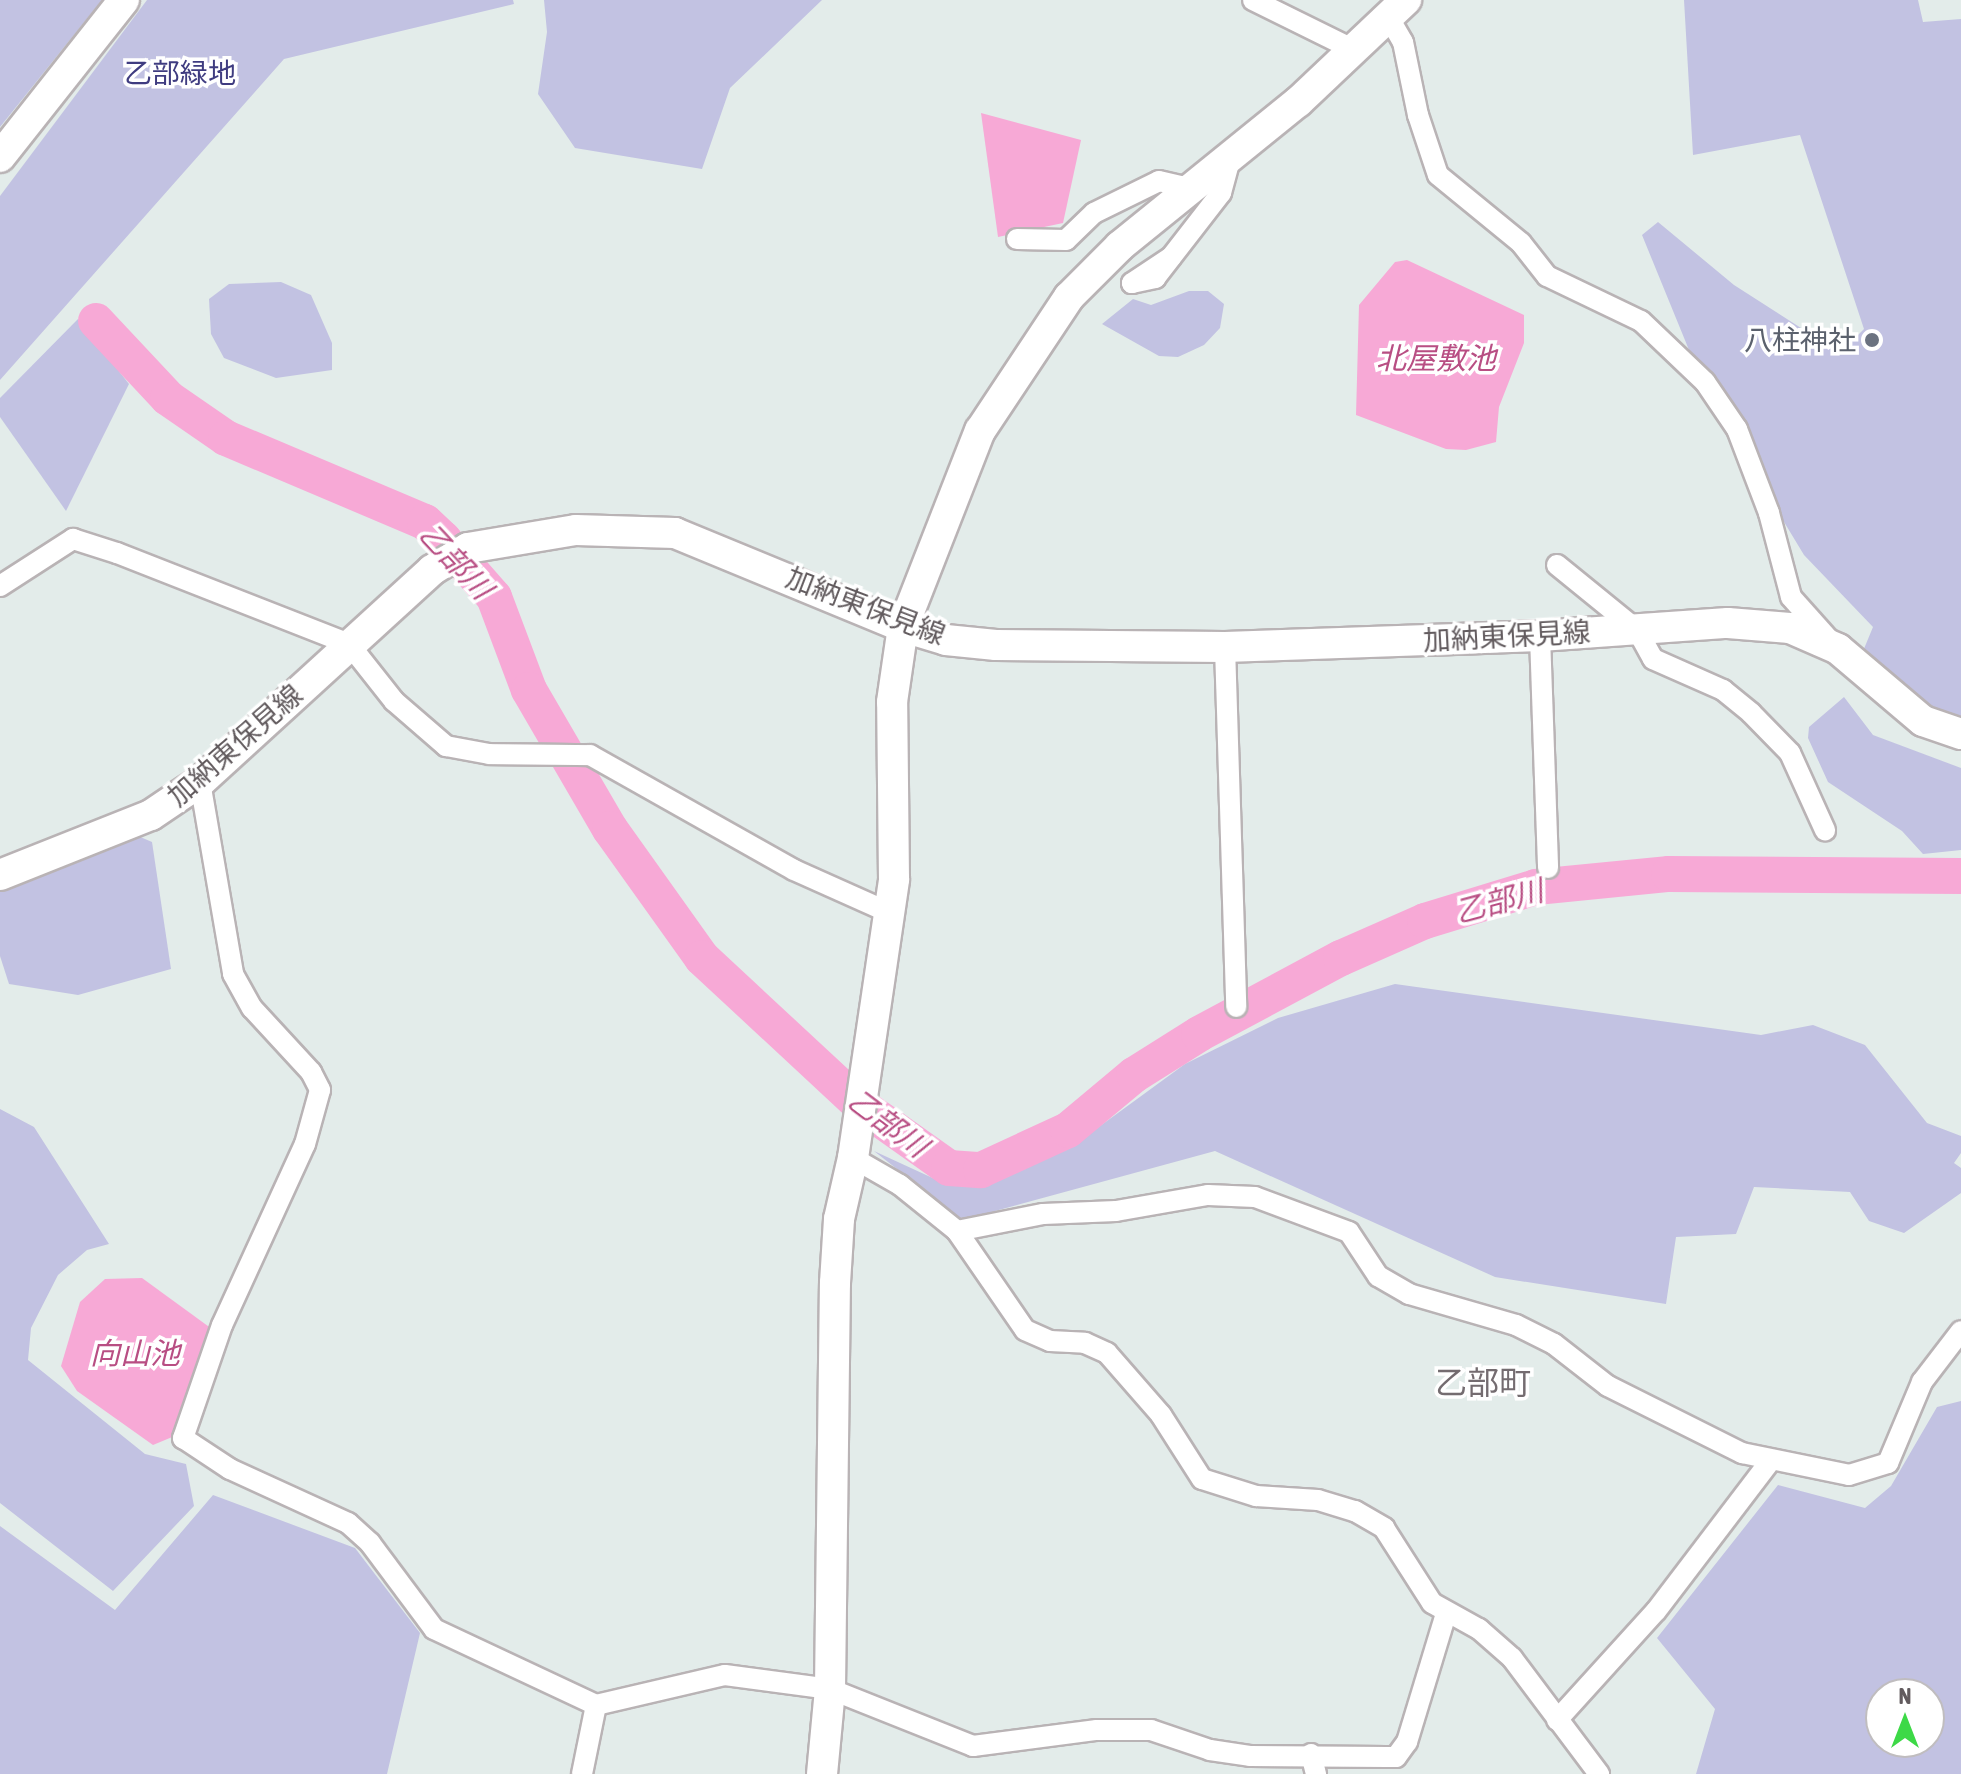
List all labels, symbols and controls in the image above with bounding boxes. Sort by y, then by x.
park label: 乙部緑地 [124,56,236,90]
place label: 八柱神社 [1744,323,1856,357]
marker: 八柱神社 [1863,331,1881,349]
water label: 北屋敷池 [1376,340,1496,376]
water label: 乙部川 [412,516,500,606]
street label: 加納東保見線 [782,560,950,652]
street label: 加納東保見線 [1422,615,1592,657]
street label: 加納東保見線 [161,677,309,813]
water label: 乙部川 [1451,872,1547,930]
water label: 乙部川 [841,1082,935,1164]
water label: 向山池 [90,1335,180,1371]
district label: 乙部町 [1435,1364,1531,1402]
north arrow [1865,1678,1945,1758]
text: N [1899,1683,1911,1709]

